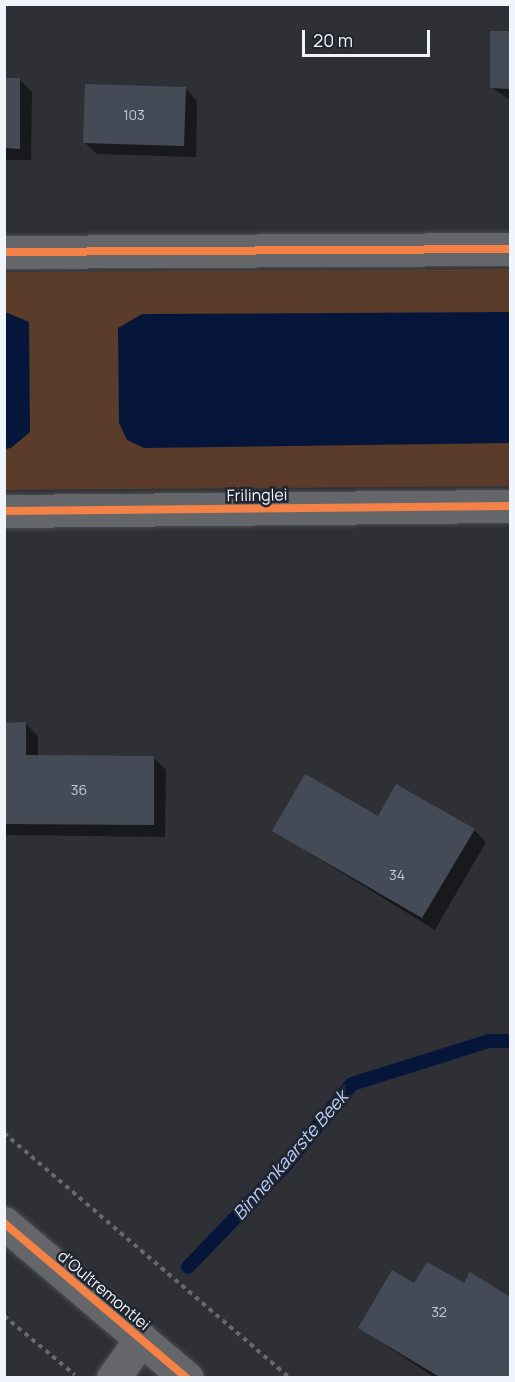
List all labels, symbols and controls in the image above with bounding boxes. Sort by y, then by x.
scale bar [305,18,432,56]
text: 20 m [313,28,353,52]
house number: 103 [123,107,145,123]
street label: Frilinglei [226,485,288,505]
house number: 36 [71,782,87,798]
house number: 34 [389,867,405,883]
water label: Binnenkaarste Beek [228,1086,352,1224]
street label: d'Oultremontlei [54,1246,154,1334]
house number: 32 [431,1304,447,1320]

